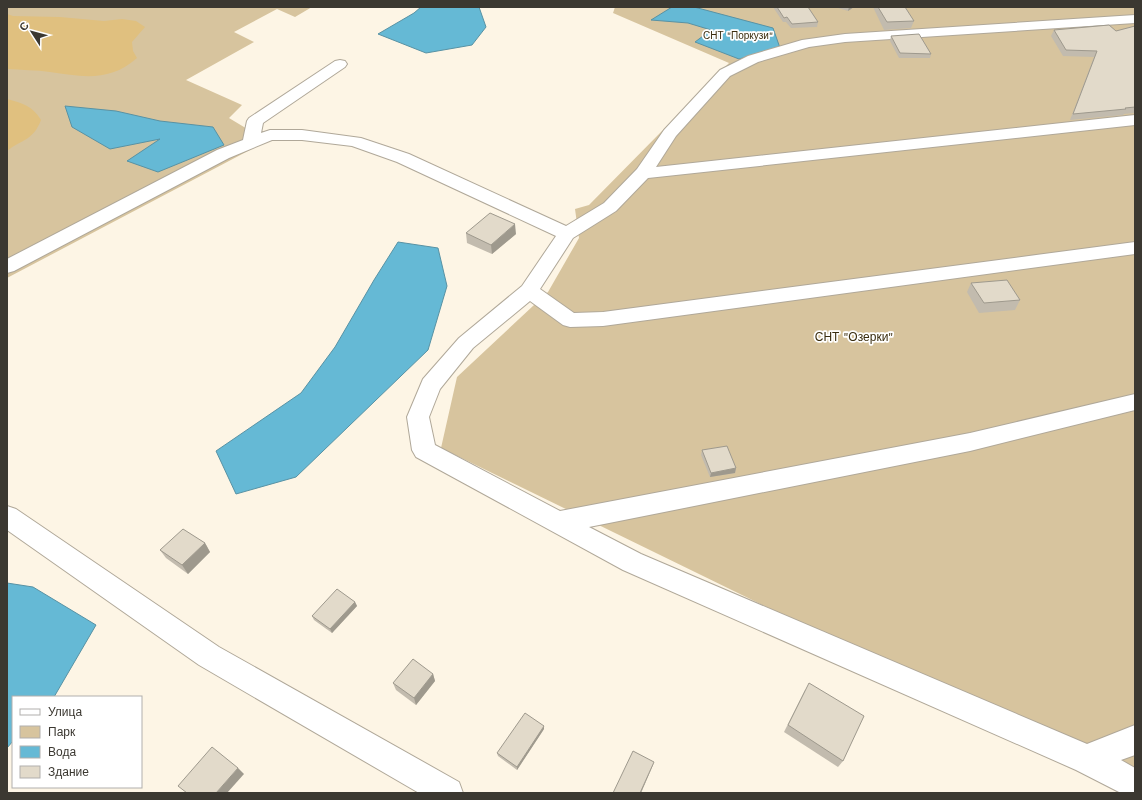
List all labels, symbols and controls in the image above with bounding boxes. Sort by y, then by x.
north arrow [12,12,52,52]
text: С [17,19,32,33]
park label: СНТ "Поркузи" [703,30,773,41]
park label: СНТ "Озерки" [815,330,893,344]
legend [12,696,142,788]
text: Улица [48,705,82,719]
text: Парк [48,725,76,739]
text: Вода [48,745,76,759]
text: Здание [48,765,89,779]

